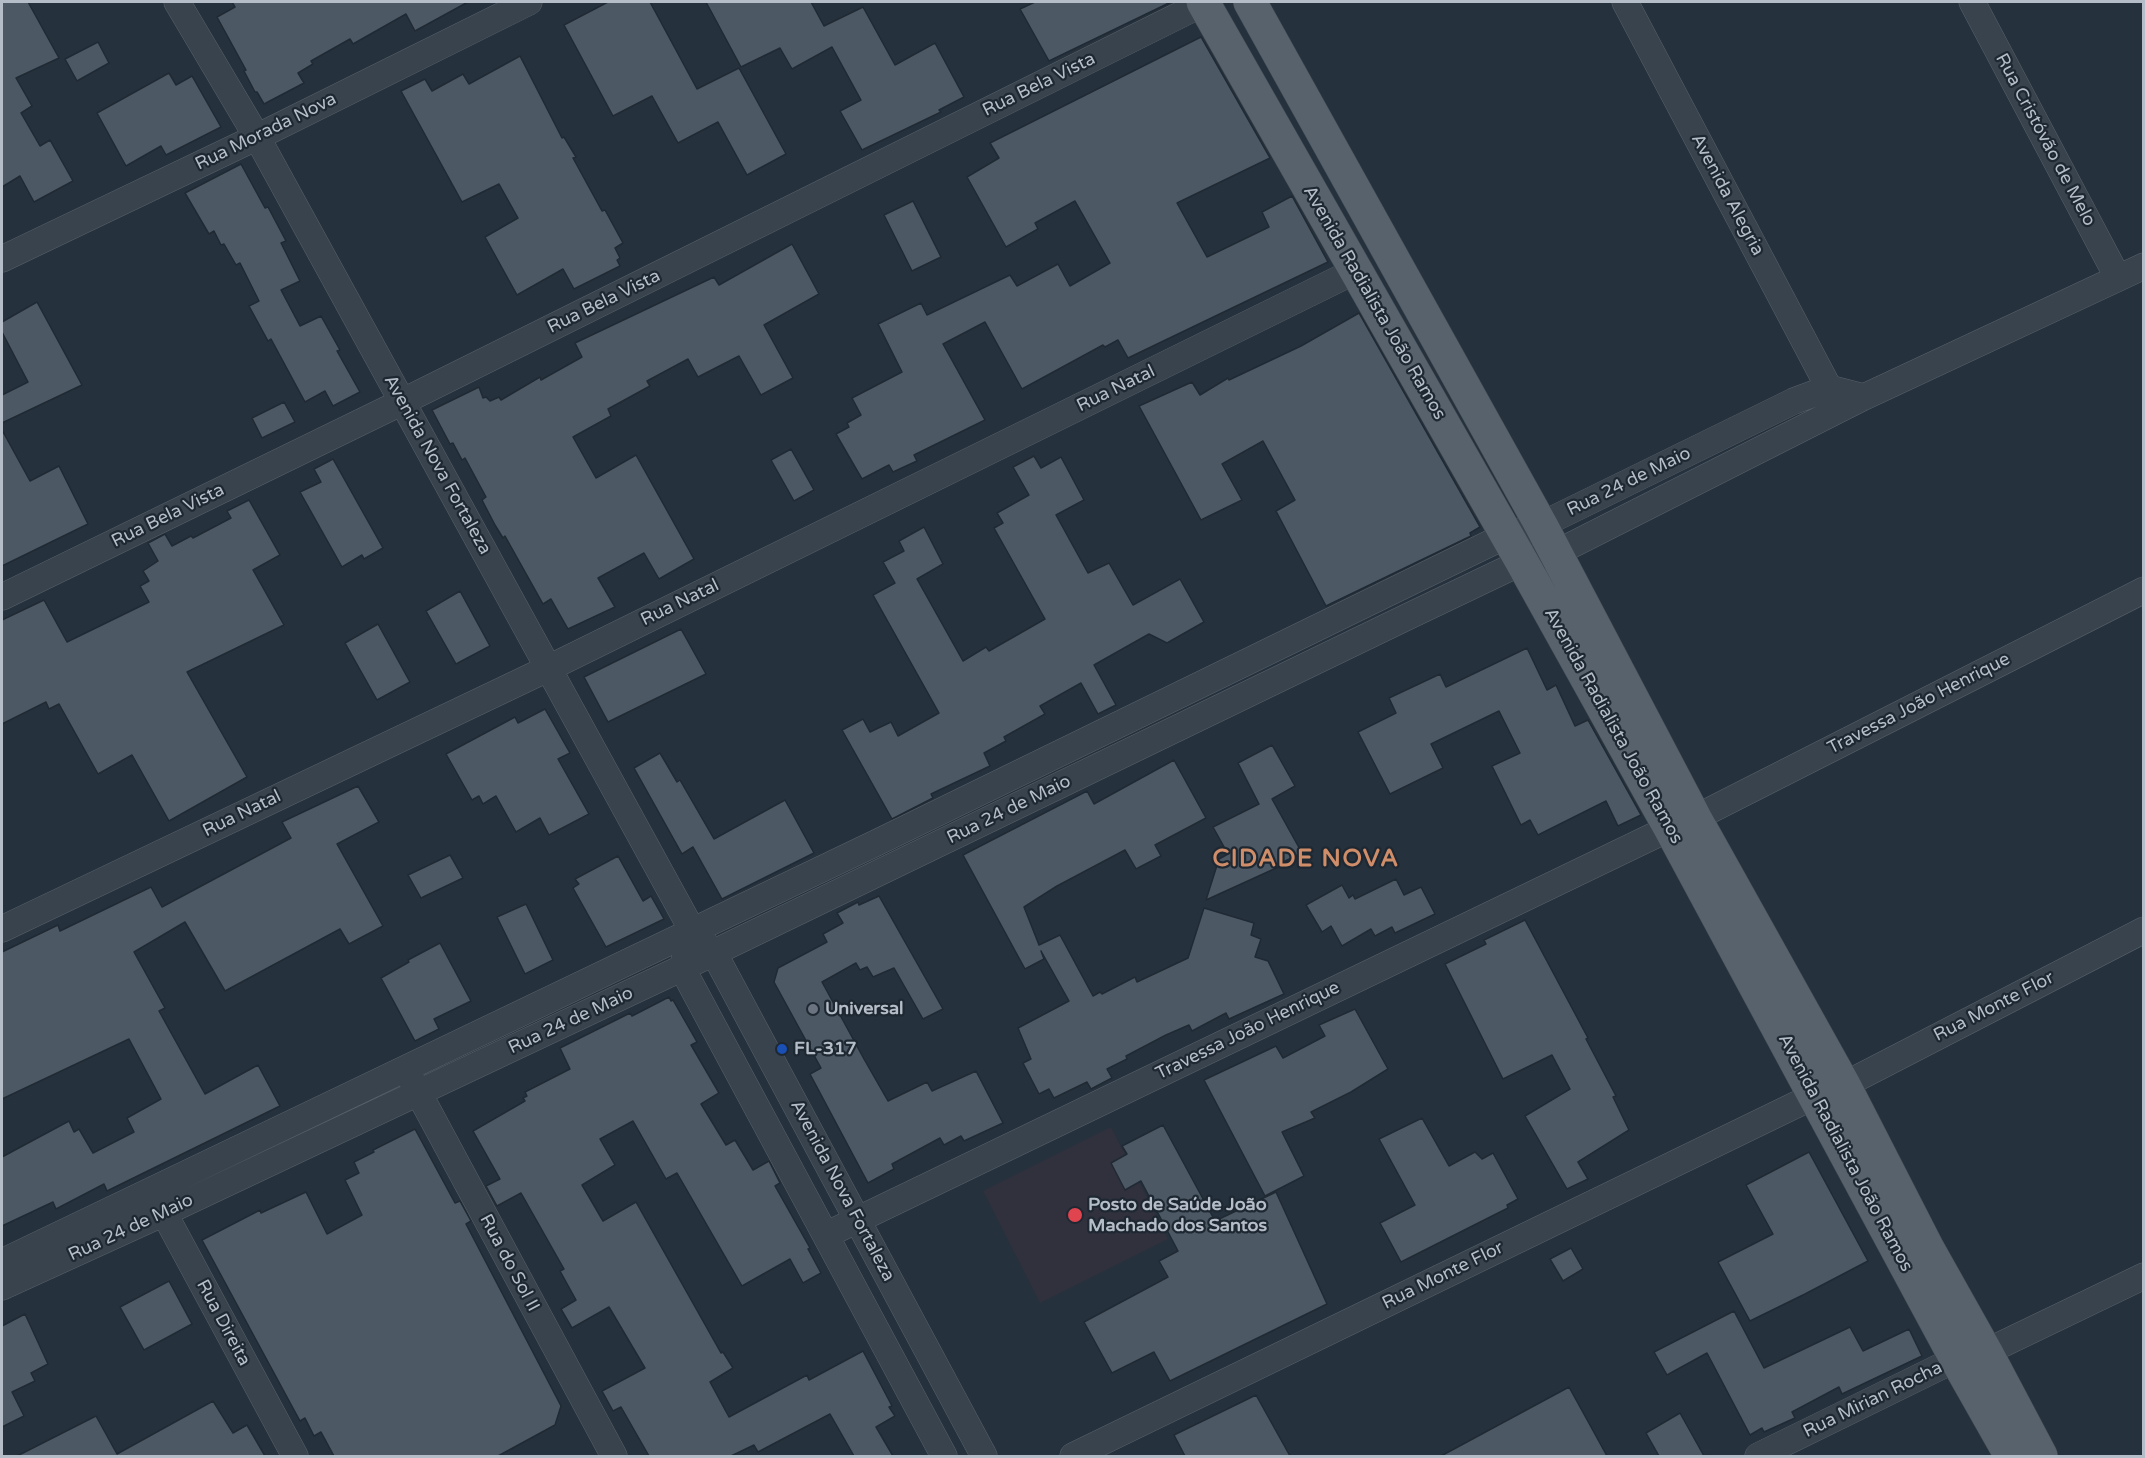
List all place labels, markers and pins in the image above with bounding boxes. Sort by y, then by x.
place label: Universal [825,998,903,1020]
marker: Universal [806,1002,820,1016]
place label: FL-317 [794,1038,857,1060]
marker: FL-317 [775,1042,789,1056]
place label: Posto de Saúde João Machado dos Santos [1088,1194,1267,1236]
marker: Posto de Saúde João Machado dos Santos [1066,1206,1084,1224]

